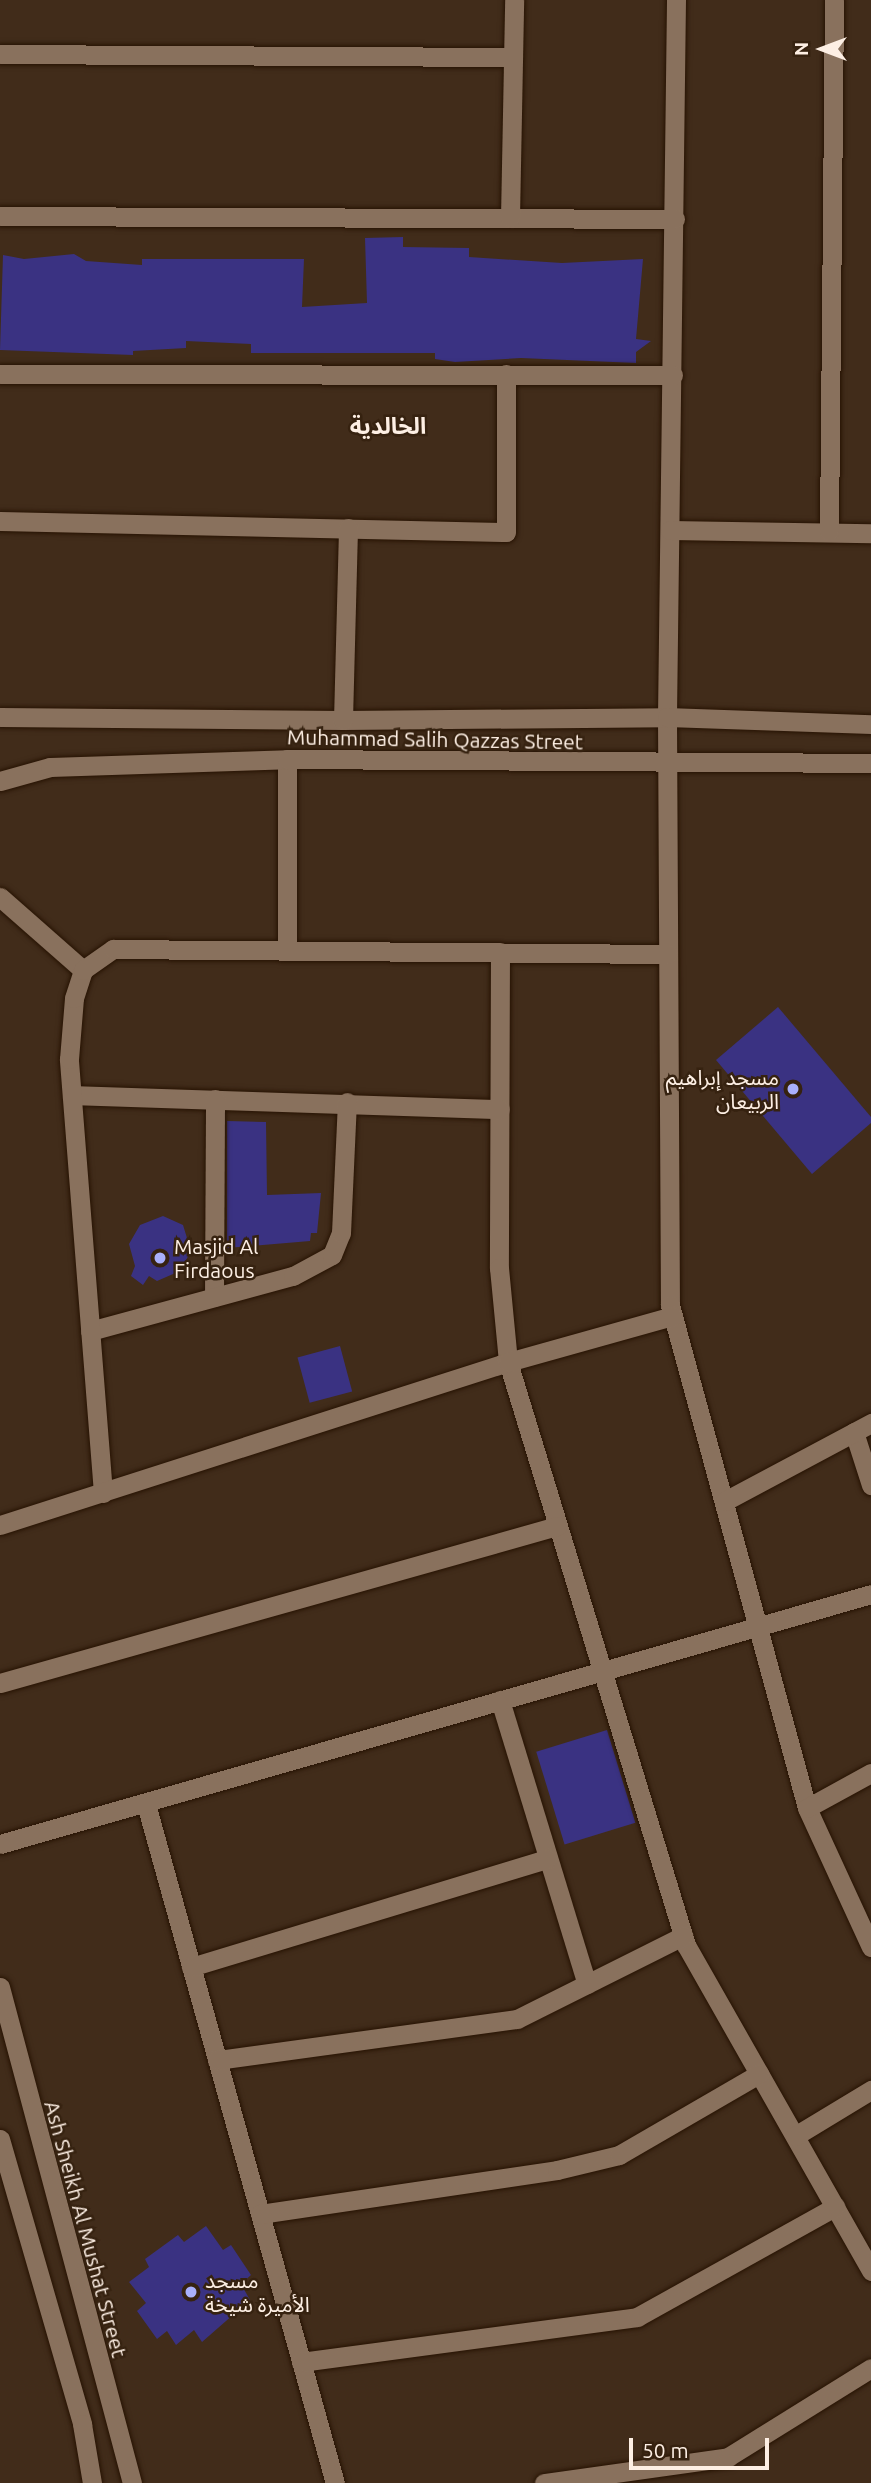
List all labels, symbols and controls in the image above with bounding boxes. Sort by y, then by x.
north arrow [787,14,857,84]
text: N [790,42,812,56]
district label: الخالدية [350,412,426,440]
street label: Muhammad Salih Qazzas Street [287,724,583,754]
place label: مسجد إبراهيم الربيعان [666,1064,779,1114]
marker: مسجد إبراهيم الربيعان [785,1081,801,1097]
place label: Masjid Al Firdaous [174,1233,259,1283]
marker: Masjid Al Firdaous [152,1250,168,1266]
street label: Ash Sheikh Al Mushat Street [40,2098,132,2360]
place label: مسجد الأميرة شيخة [205,2267,310,2317]
marker: مسجد الأميرة شيخة [183,2284,199,2300]
scale bar [633,2424,773,2468]
text: 50 m [642,2438,689,2462]

